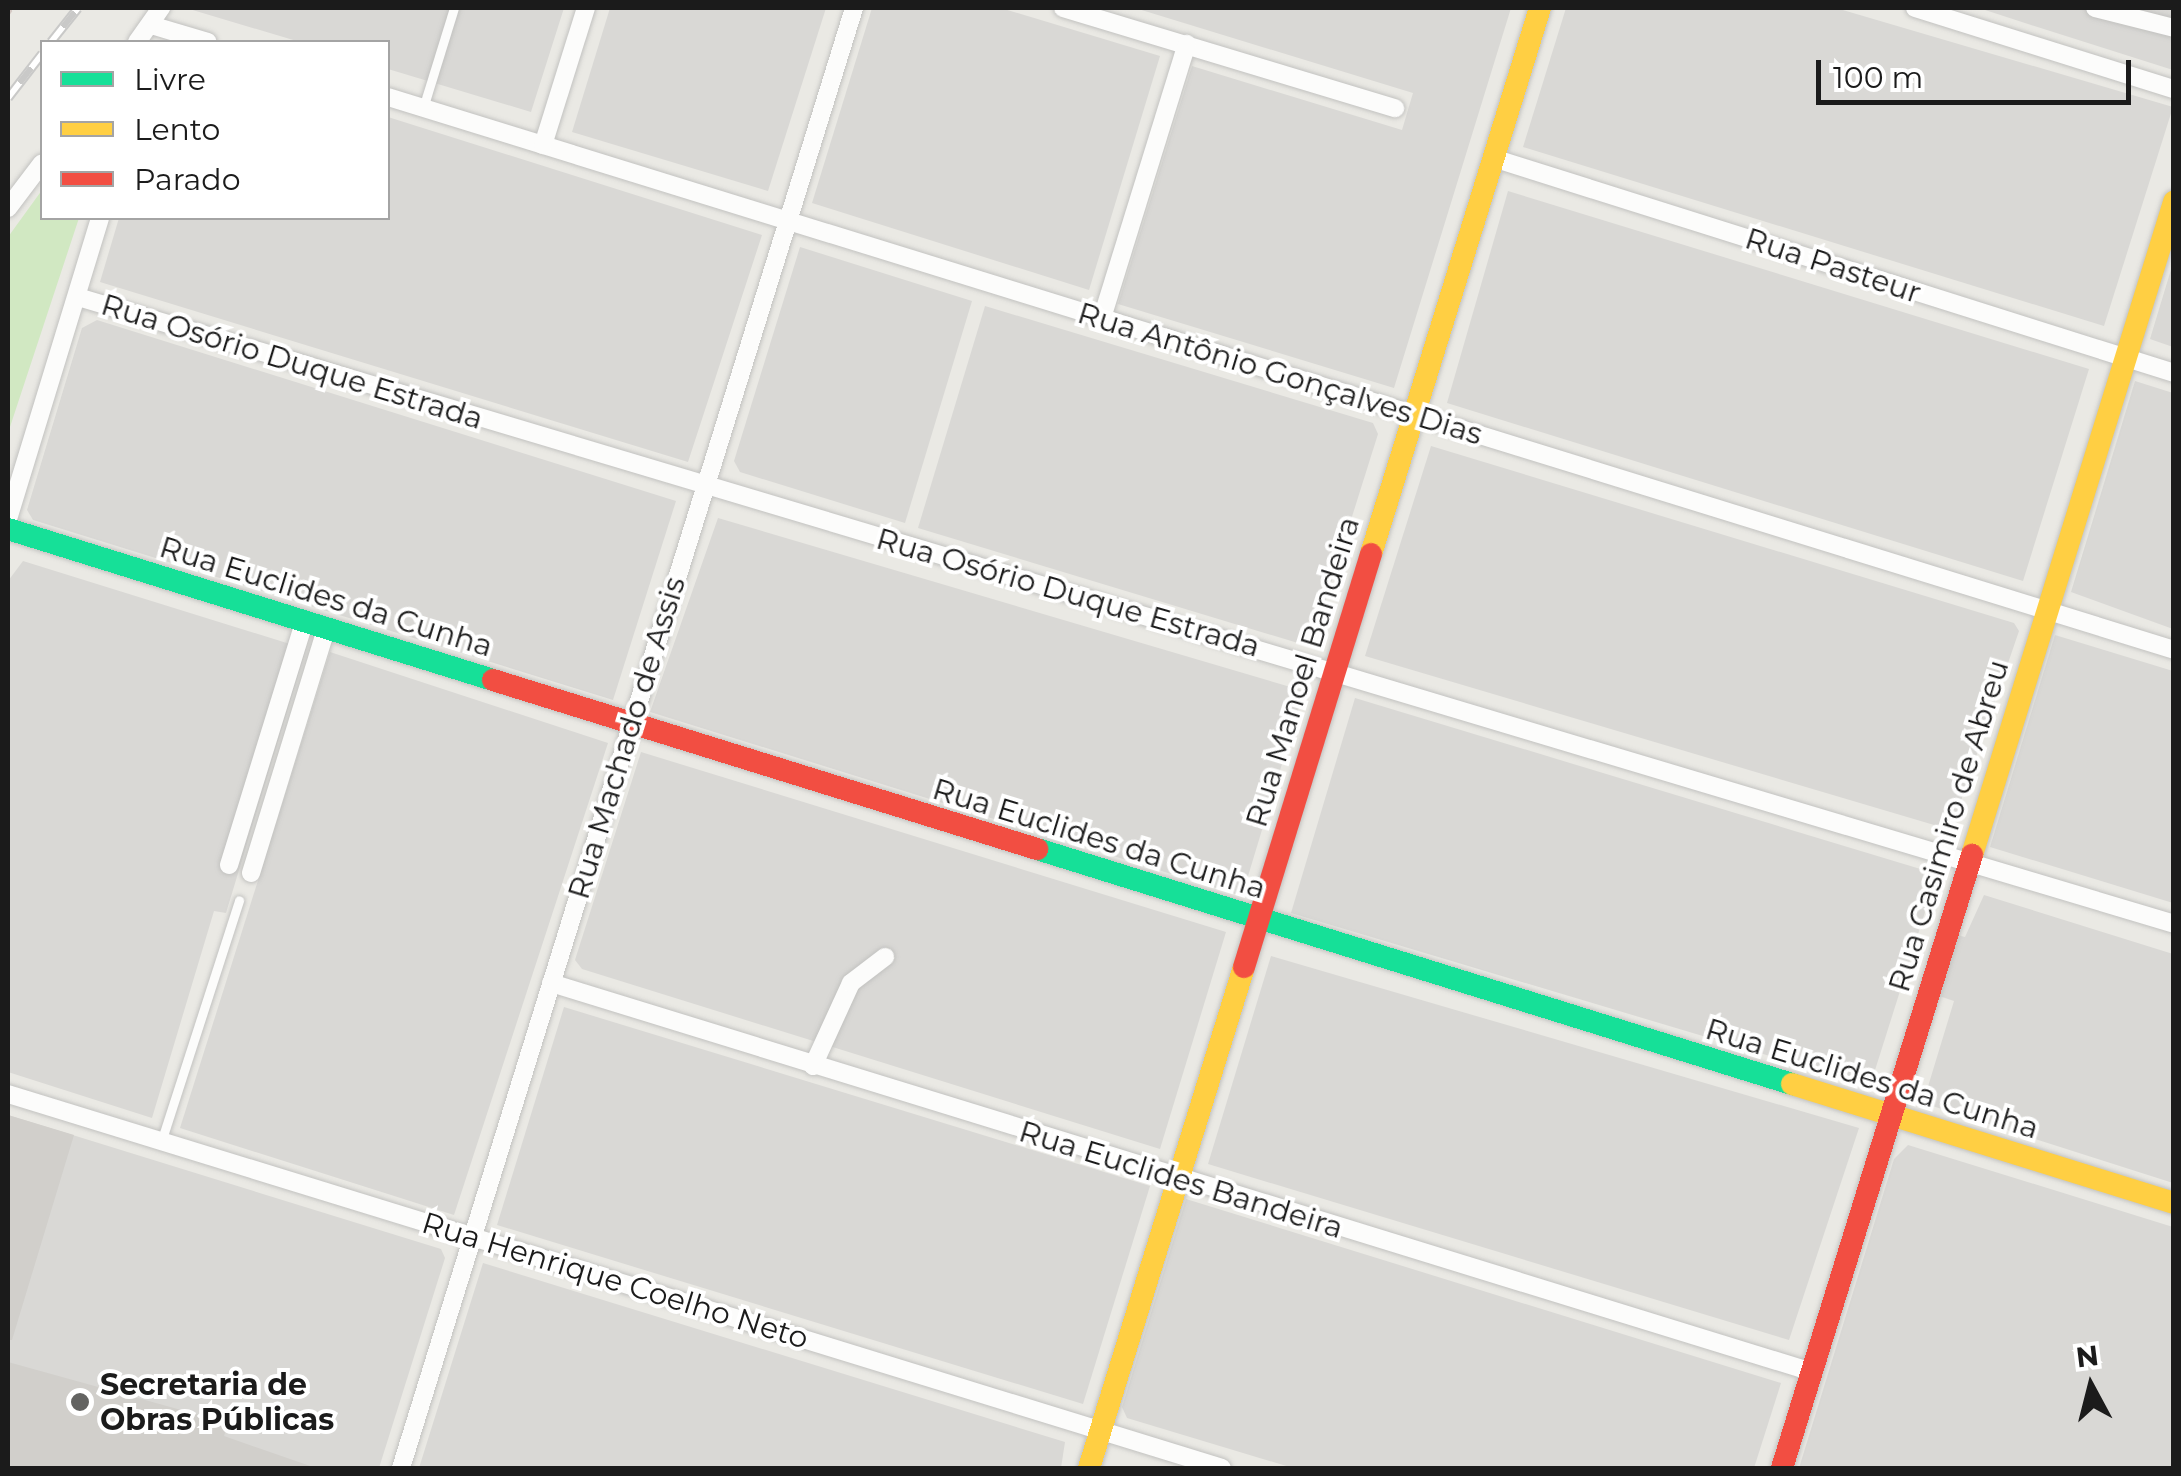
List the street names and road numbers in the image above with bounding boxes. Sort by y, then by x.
street label: Rua Pasteur [1741,221,1925,311]
street label: Rua Osório Duque Estrada [97,287,487,437]
street label: Rua Antônio Gonçalves Dias [1073,295,1487,453]
street label: Rua Manoel Bandeira [1239,513,1367,831]
street label: Rua Osório Duque Estrada [872,521,1264,665]
street label: Rua Euclides da Cunha [155,529,497,665]
street label: Rua Machado de Assis [561,573,693,903]
street label: Rua Casimiro de Abreu [1881,656,2017,996]
street label: Rua Euclides da Cunha [928,771,1270,907]
street label: Rua Euclides da Cunha [1701,1011,2043,1147]
street label: Rua Euclides Bandeira [1015,1114,1347,1246]
street label: Rua Henrique Coelho Neto [418,1205,812,1357]

